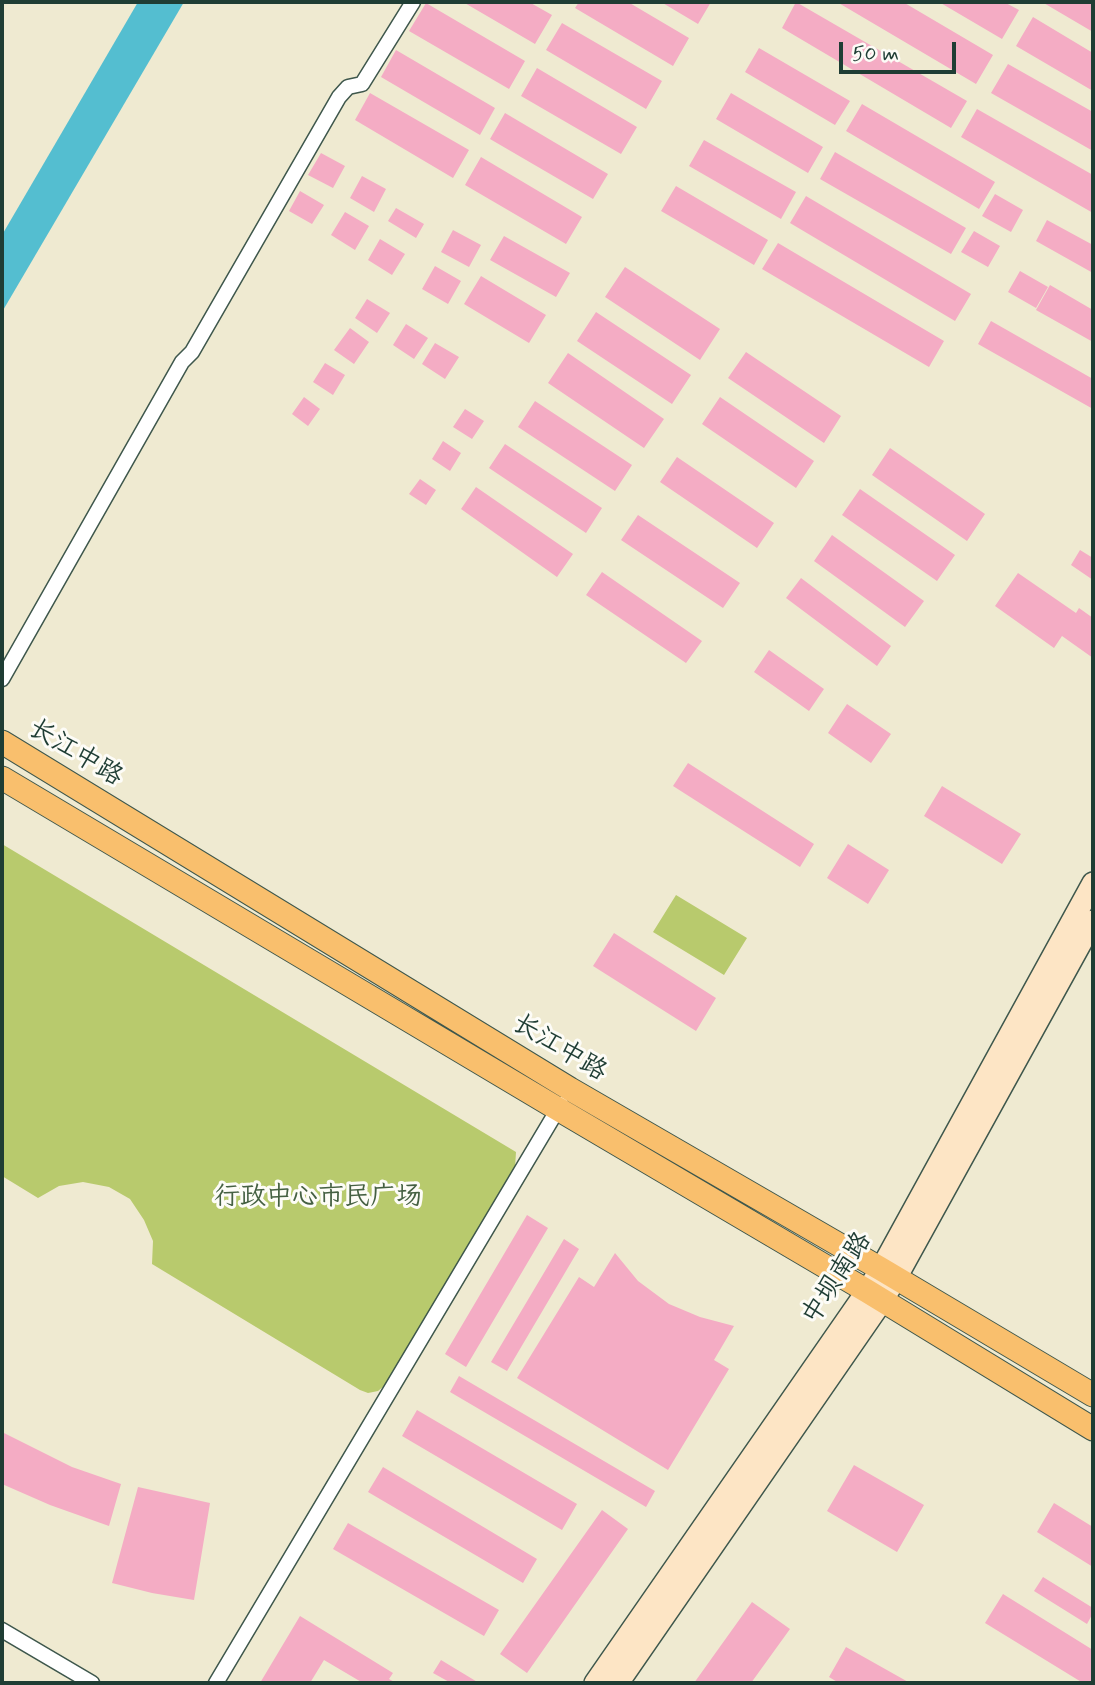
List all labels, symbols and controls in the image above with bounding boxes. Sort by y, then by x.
scale bar [843,28,960,72]
text: 50 m [852,40,899,68]
street label: 长江中路 [22,714,128,794]
street label: 长江中路 [506,1009,612,1089]
park label: 行政中心市民广场 [214,1183,422,1215]
street label: 中坝南路 [797,1227,879,1331]

